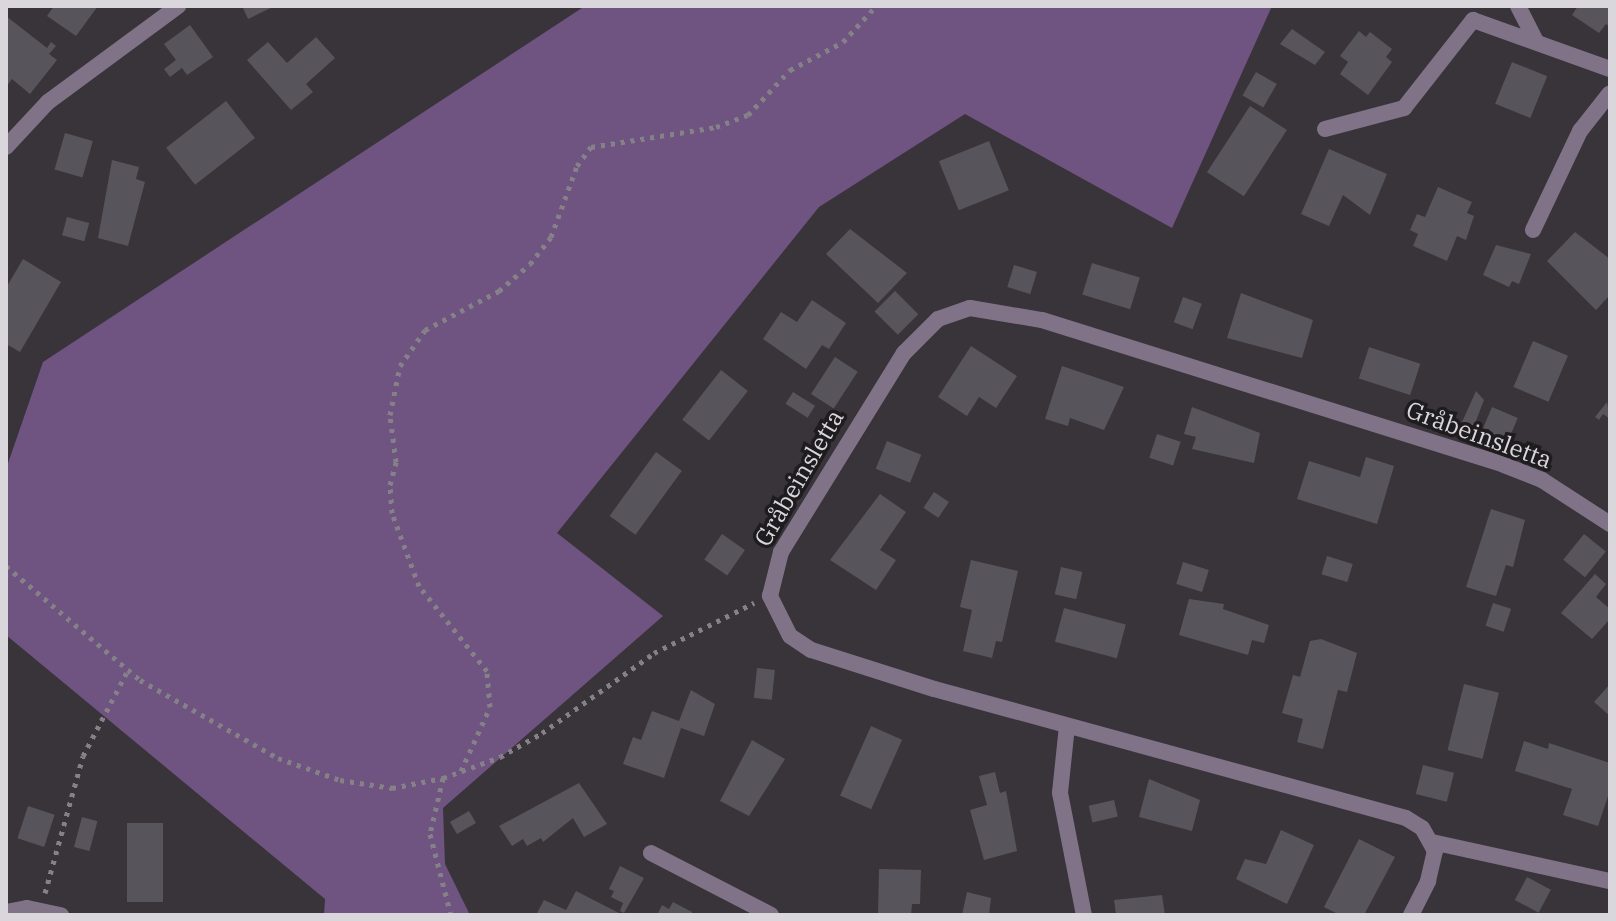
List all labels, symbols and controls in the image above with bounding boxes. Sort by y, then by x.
street label: Gråbeinsletta [1402,395,1556,475]
street label: Gråbeinsletta [748,405,850,551]

